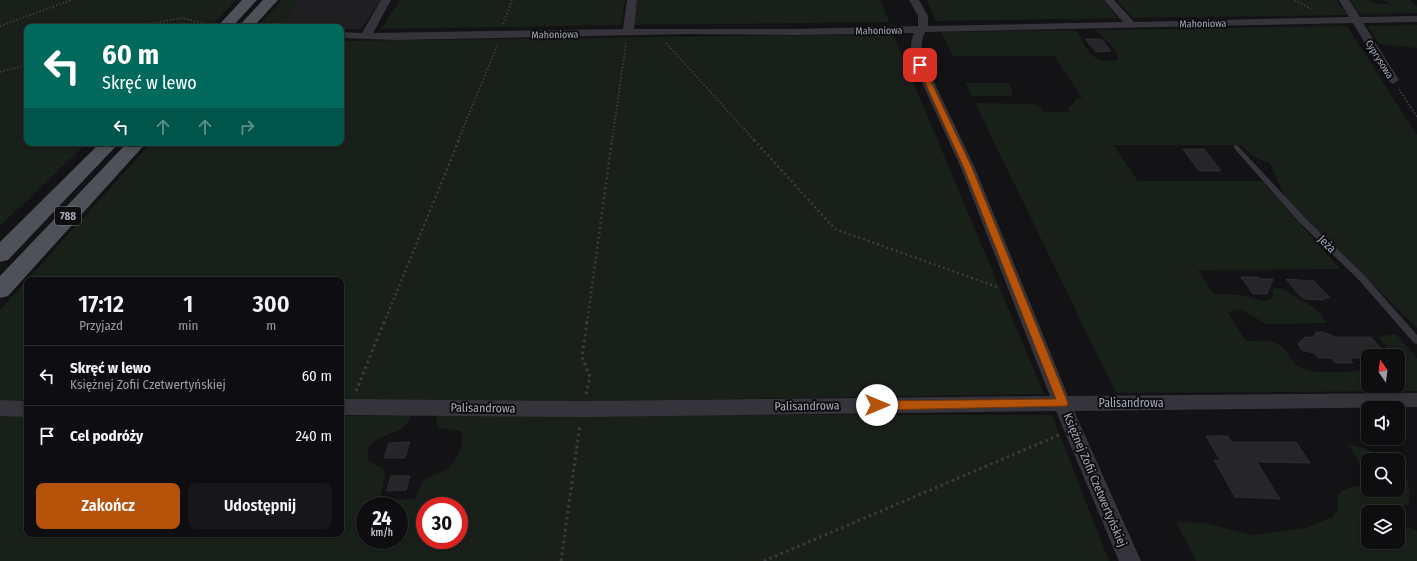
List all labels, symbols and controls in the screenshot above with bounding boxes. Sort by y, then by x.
street label: Mahoniowa [1179,18,1227,30]
street label: Mahoniowa [855,25,903,37]
street label: Mahoniowa [531,29,579,41]
text: 60 m [102,38,159,71]
street label: Cyprysowa [1363,38,1396,81]
icon: left [36,40,88,92]
pin [903,48,937,82]
icon: arrive [909,54,931,76]
text: Skręć w lewo [102,72,197,94]
icon: left [110,116,132,138]
icon: ahead [152,116,174,138]
icon: ahead [194,116,216,138]
icon: right [236,116,258,138]
road number: 788 [55,207,81,225]
street label: Jeża [1315,232,1339,256]
text: 17:12 [78,290,124,318]
text: 1 [183,290,193,318]
text: 300 [253,290,290,318]
text: Przyjazd [79,318,123,333]
text: min [178,318,198,333]
text: m [266,318,276,333]
north arrow [1361,349,1405,393]
map controls [1361,349,1405,549]
text: Skręć w lewo [70,359,151,377]
icon: left [36,365,58,387]
text: 60 m [302,367,332,385]
text: Księżnej Zofii Czetwertyńskiej [70,377,226,392]
position arrow [856,384,898,426]
street label: Palisandrowa [1098,396,1164,410]
street label: Palisandrowa [774,398,840,414]
street label: Palisandrowa [450,400,516,416]
button: sound [1361,401,1405,445]
street label: Księżnej Zofii Czetwertyńskiej [1060,411,1130,549]
icon: arrive [36,425,58,447]
text: Cel podróży [70,427,143,445]
text: 240 m [296,427,332,445]
button: search [1361,453,1405,497]
button: Zakończ [36,483,180,529]
button: Udostępnij [188,483,332,529]
speed limit sign: 30 [416,497,468,549]
button: layers [1361,505,1405,549]
text: 24 [372,506,392,530]
text: km/h [371,527,393,539]

